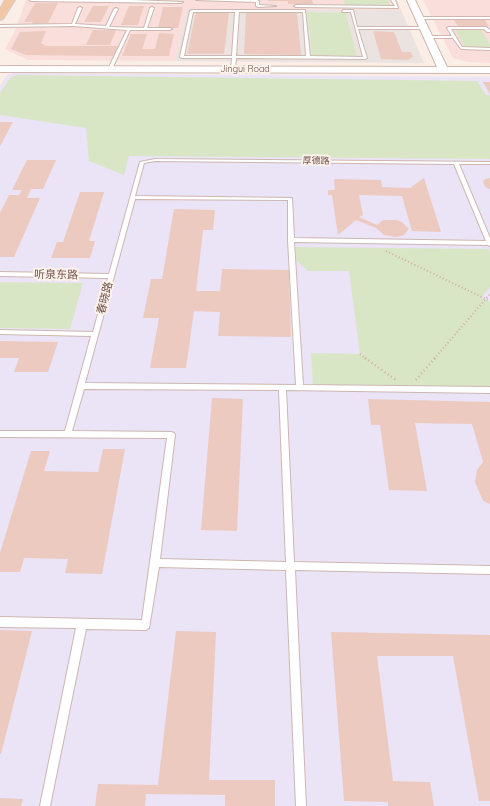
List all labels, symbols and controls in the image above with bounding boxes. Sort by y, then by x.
street label: Jingui Road [220,64,270,74]
street label: 厚德路 [302,155,330,167]
street label: 听泉东路 [34,268,78,282]
street label: 春晓路 [94,280,116,316]

